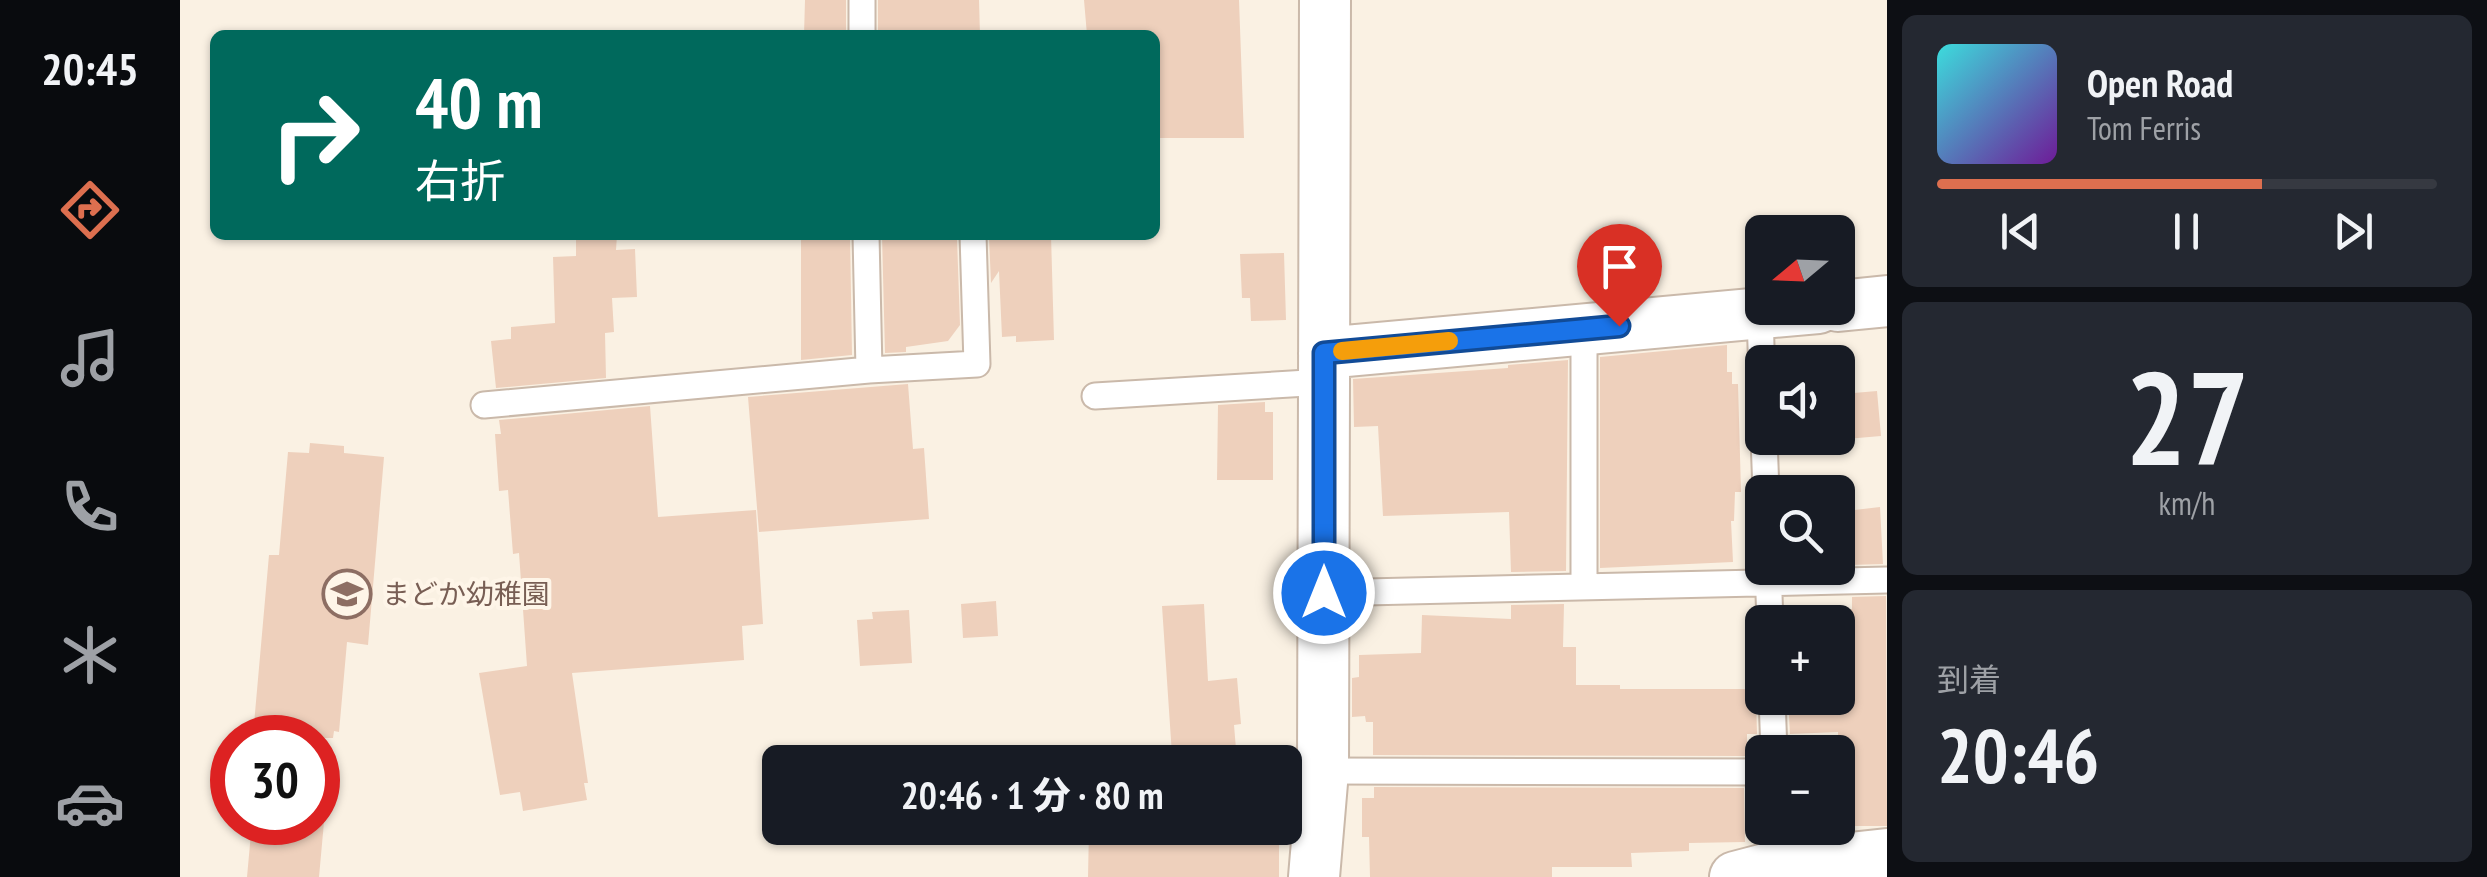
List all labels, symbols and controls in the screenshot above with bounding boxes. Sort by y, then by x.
text: 20:45 [41,39,139,97]
text: 40 m [415,57,543,147]
text: Open Road [2087,58,2233,107]
icon: right [250,70,380,200]
text: Tom Ferris [2087,107,2201,149]
text: 右折 [415,151,505,209]
icon: directions [55,175,125,245]
icon: previous [1993,204,2048,259]
icon: pause [2159,204,2214,259]
icon: next [2326,204,2381,259]
north arrow [1745,215,1855,325]
map controls [1745,215,1855,845]
pin [1577,224,1662,327]
icon: arrive [1592,239,1647,294]
icon: music [55,323,125,393]
text: 27 [2125,333,2249,501]
button: sound [1745,345,1855,455]
icon: phone [55,472,125,542]
button: search [1745,475,1855,585]
text: km/h [2159,482,2215,524]
position arrow [1272,541,1376,645]
school or university icon: まどか幼稚園 [321,568,373,620]
place label: まどか幼稚園 [382,575,550,612]
button: + [1745,605,1855,715]
icon: climate [55,620,125,690]
text: 到着 [1937,658,2001,700]
text: 20:46 [1937,707,2099,804]
speed limit sign: 30 [210,715,340,845]
button: − [1745,735,1855,845]
icon: car [55,768,125,838]
text: 20:46 · 1 分 · 80 m [901,770,1163,819]

